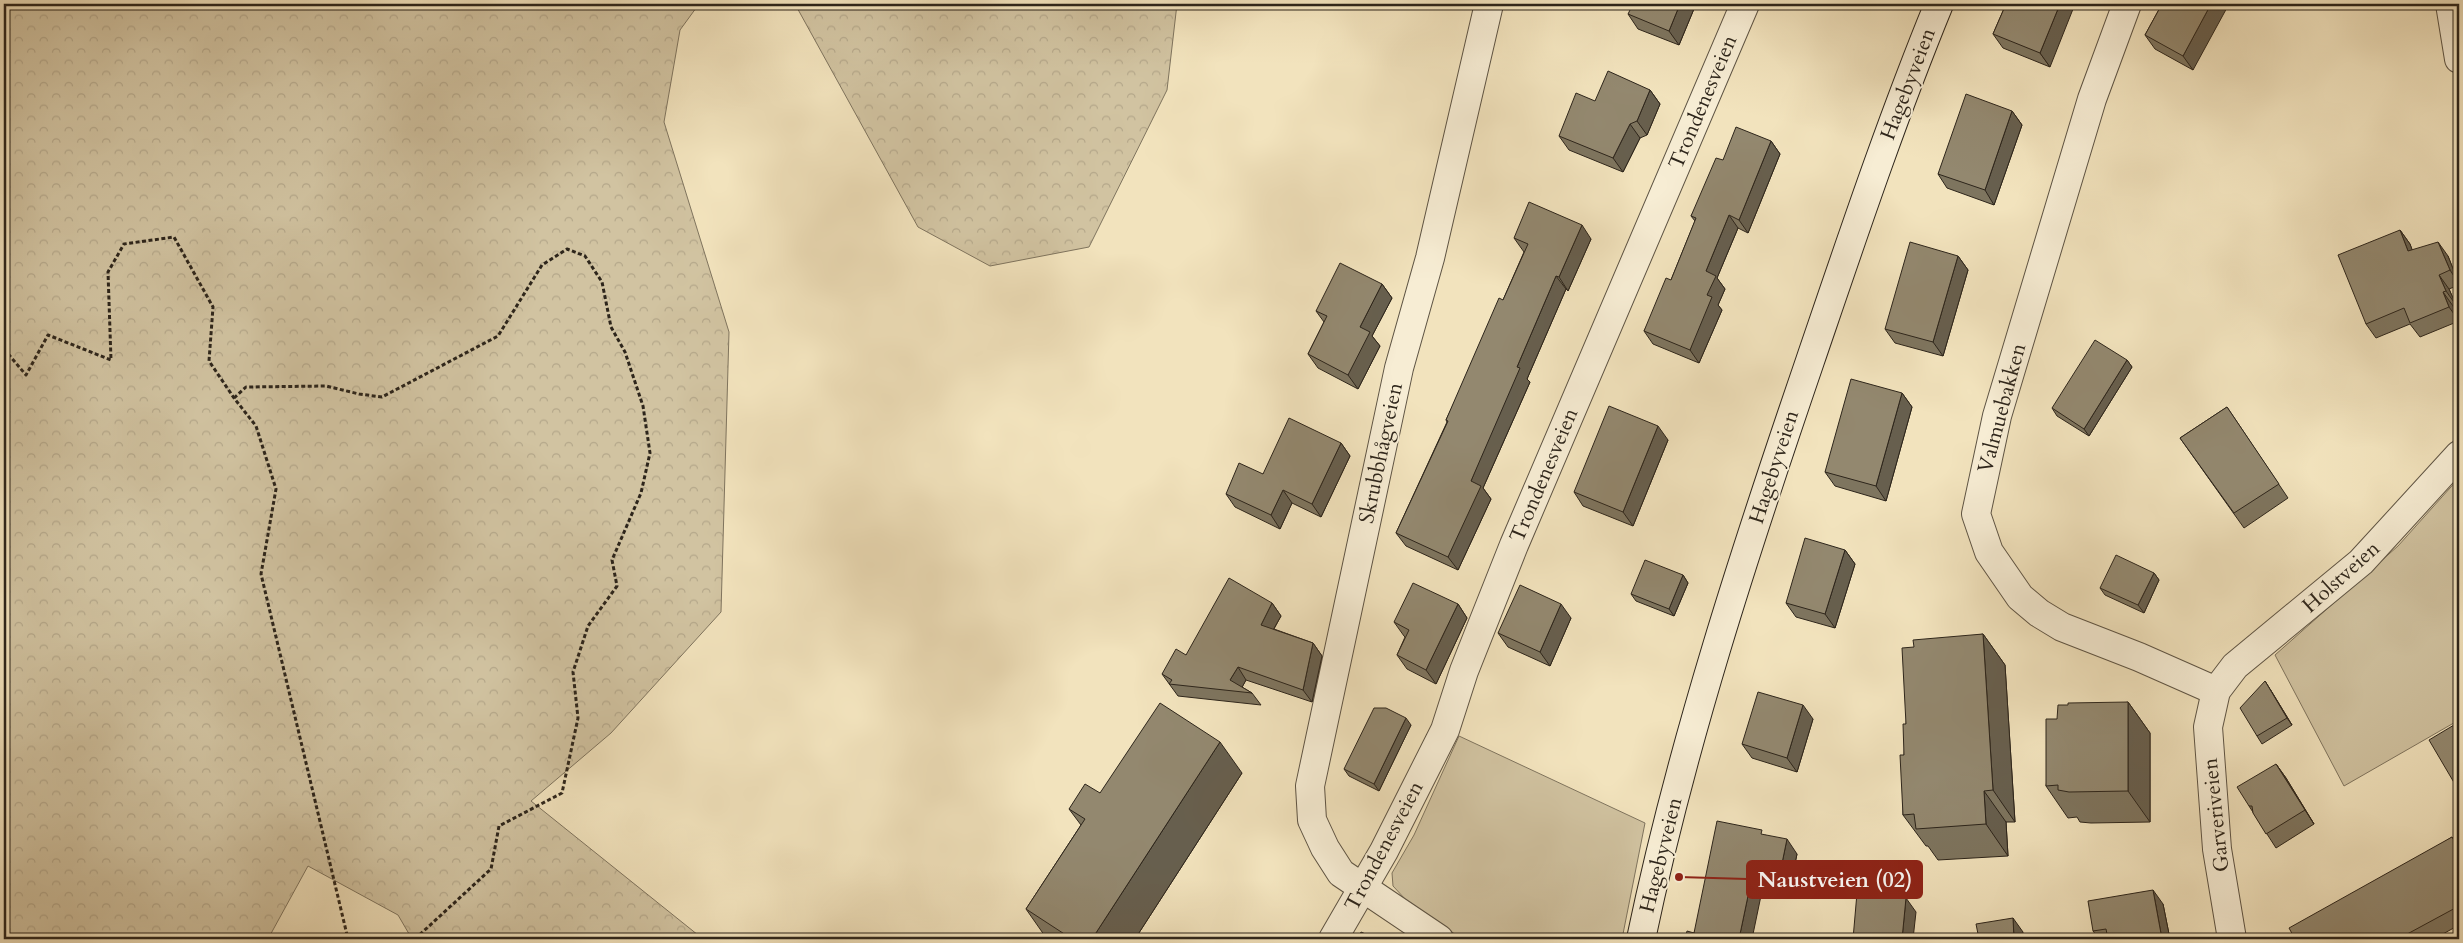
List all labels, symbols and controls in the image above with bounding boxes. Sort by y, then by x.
street label: Hagebyveien [1873,24,1943,144]
street label: Trondenesveien [1662,30,1744,174]
street label: Valmuebakken [1971,340,2033,476]
street label: Skrubbhågveien [1352,380,1410,526]
street label: Trondenesveien [1503,403,1585,547]
street label: Hagebyveien [1742,406,1806,528]
street label: Holstveien [2296,534,2386,620]
street label: Garveriveien [2196,756,2236,874]
street label: Trondenesveien [1338,776,1430,916]
street label: Hagebyveien [1633,794,1689,916]
callout: Naustveien (02) [1747,861,1922,898]
text: Naustveien (02) [1757,865,1913,895]

